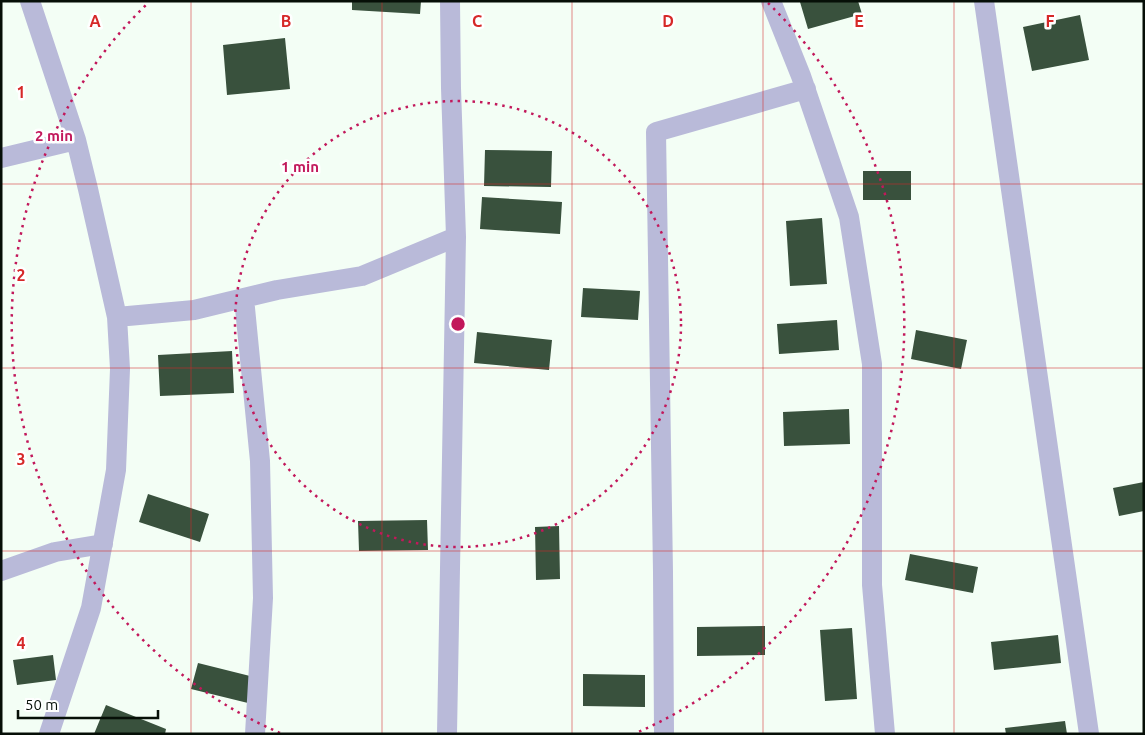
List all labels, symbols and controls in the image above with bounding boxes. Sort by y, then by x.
text: A [89,12,101,30]
text: B [281,12,291,30]
text: C [472,12,482,30]
text: D [662,12,674,30]
text: E [854,12,864,30]
text: F [1046,12,1055,30]
text: 1 [16,83,26,101]
text: 2 min [35,127,73,144]
text: 1 min [281,158,319,175]
text: 2 [16,266,26,284]
centre of rings [449,315,467,333]
text: 3 [16,450,26,468]
text: 4 [16,634,26,652]
scale bar [18,688,158,720]
text: 50 m [25,696,58,713]

